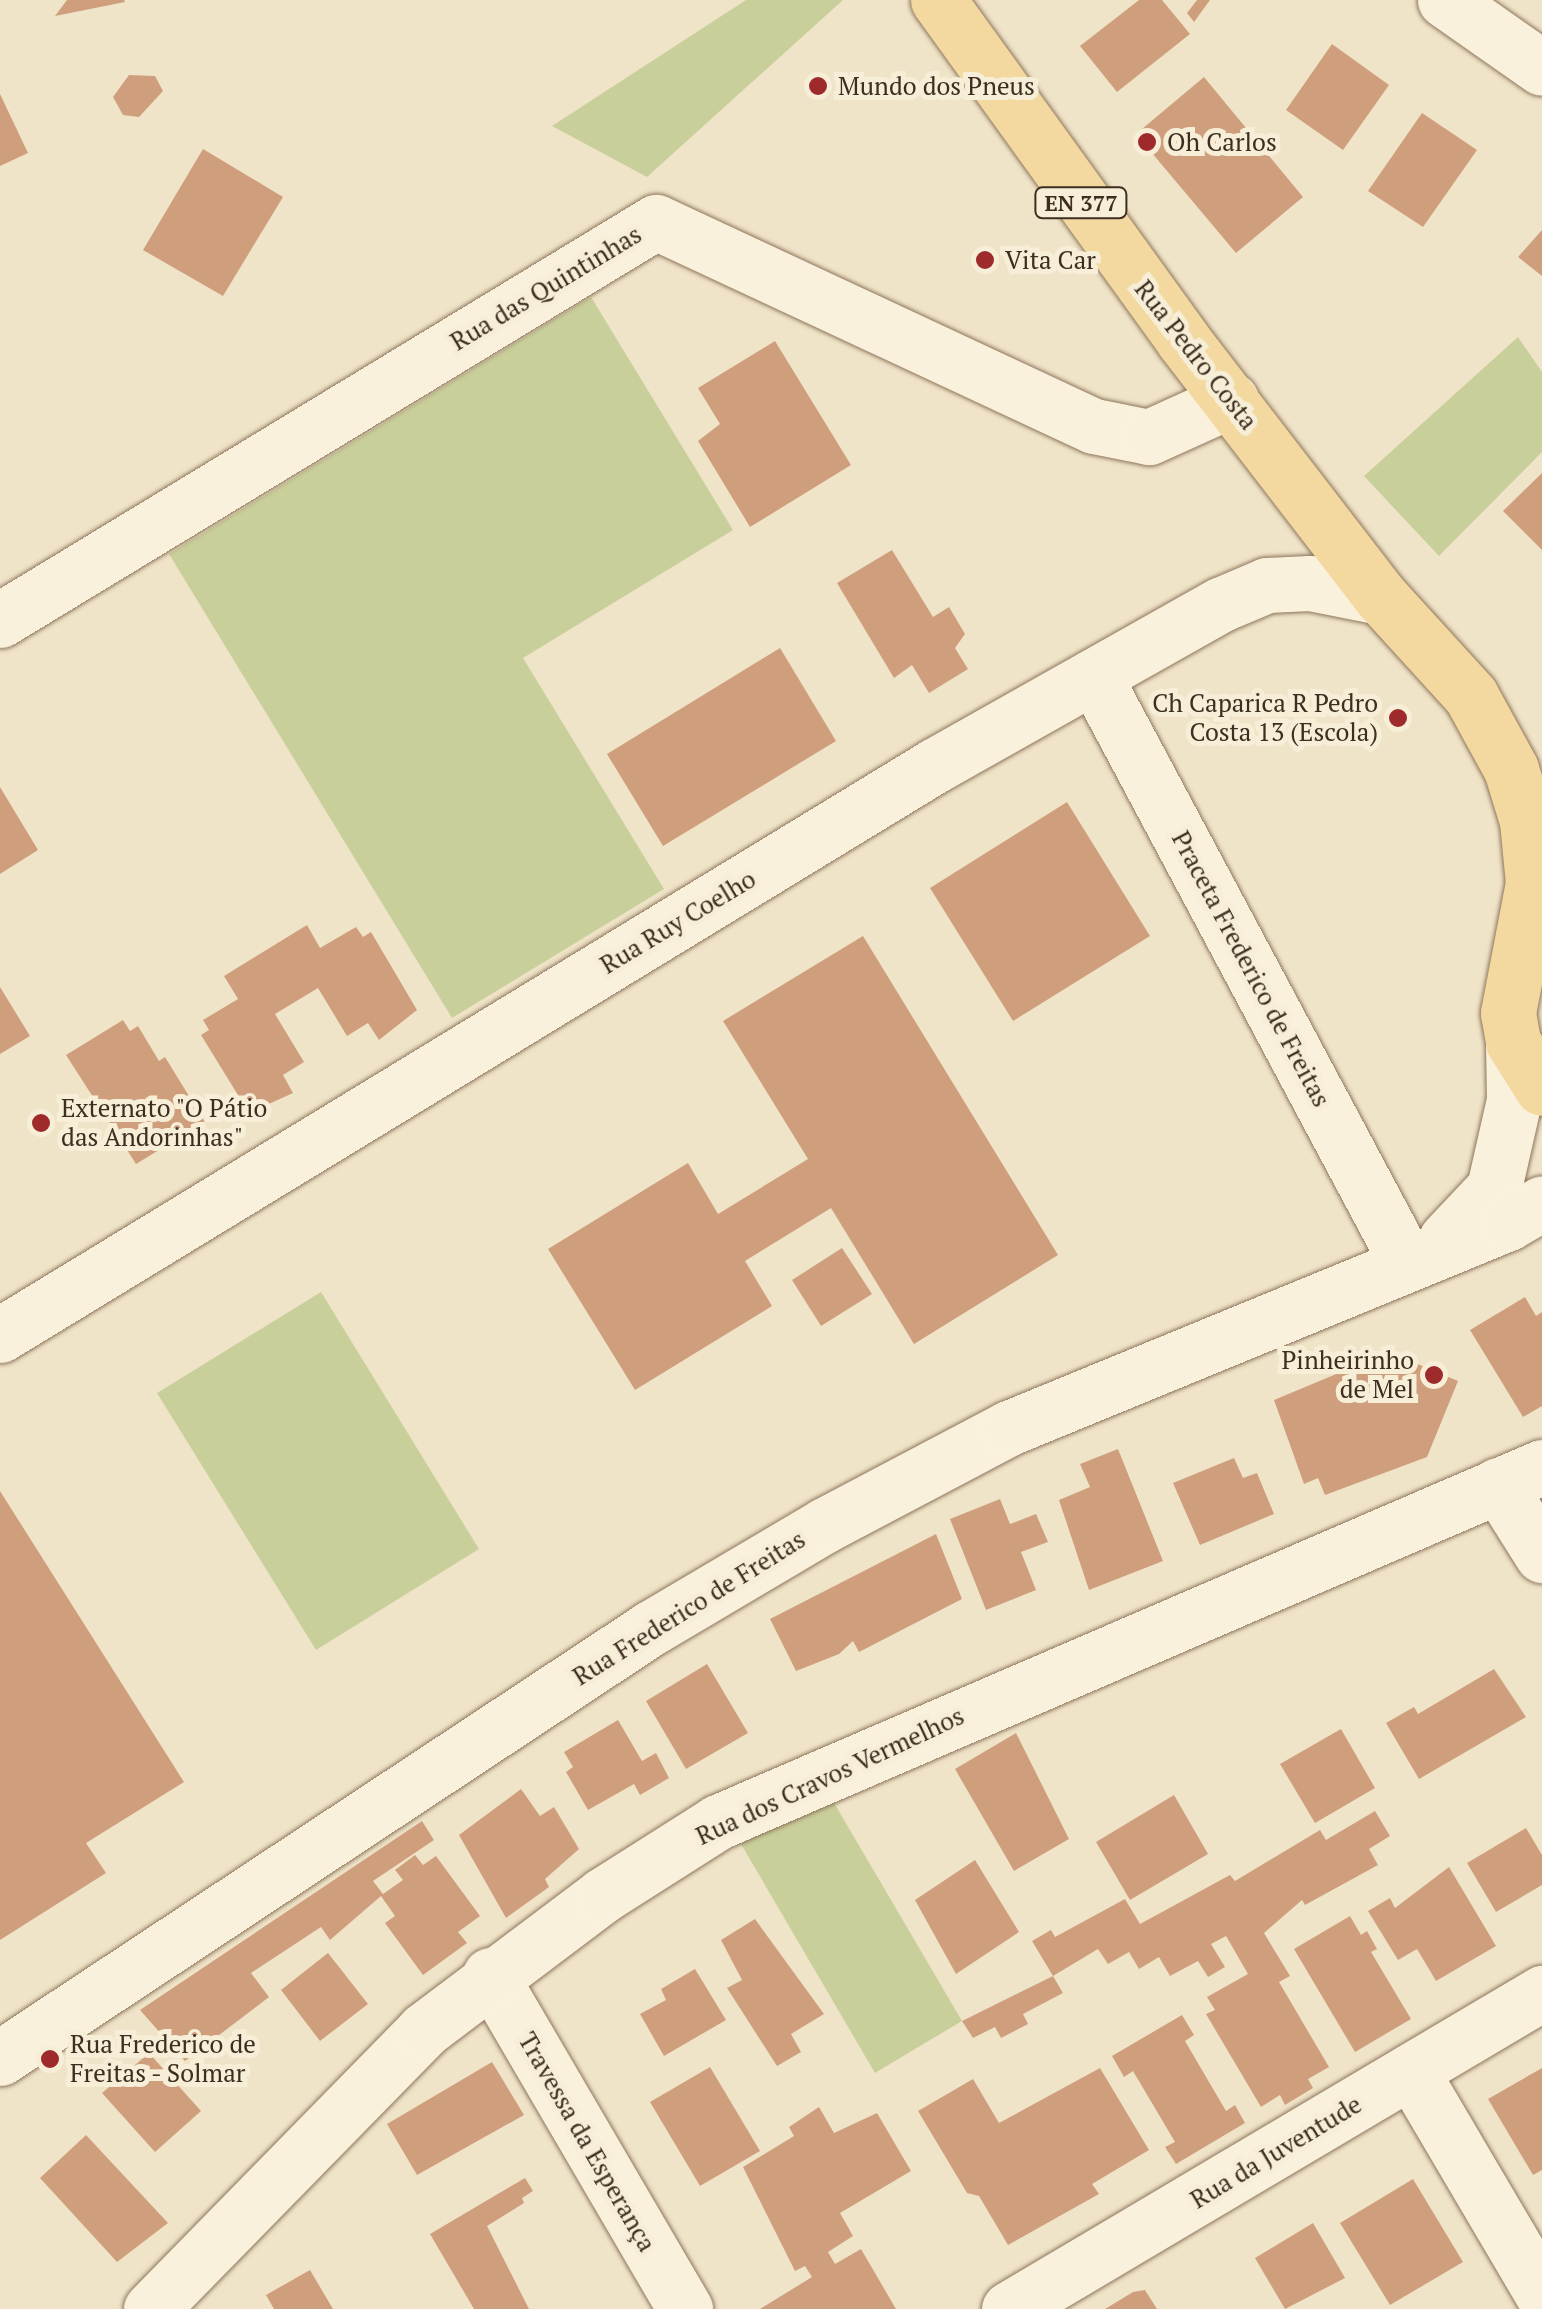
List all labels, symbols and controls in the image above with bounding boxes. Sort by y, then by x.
place label: Mundo dos Pneus [838,71,1035,101]
marker: Mundo dos Pneus [807,75,829,97]
place label: Oh Carlos [1167,127,1277,157]
marker: Oh Carlos [1136,131,1158,153]
road number: EN 377 [1034,186,1128,220]
street label: Rua das Quintinhas [445,219,647,357]
place label: Vita Car [1005,245,1096,275]
marker: Vita Car [974,249,996,271]
street label: Rua Pedro Costa [1128,274,1264,436]
place label: Ch Caparica R Pedro Costa 13 (Escola) [1152,689,1378,748]
marker: Ch Caparica R Pedro Costa 13 (Escola) [1387,707,1409,729]
street label: Praceta Frederico de Freitas [1165,826,1337,1112]
street label: Rua Ruy Coelho [595,864,761,980]
place label: Externato "O Pátio das Andorinhas" [61,1094,268,1153]
marker: Externato "O Pátio das Andorinhas" [30,1112,52,1134]
place label: Pinheirinho de Mel [1281,1346,1414,1405]
marker: Pinheirinho de Mel [1423,1364,1445,1386]
street label: Rua Frederico de Freitas [567,1524,811,1692]
street label: Rua dos Cravos Vermelhos [691,1701,969,1851]
street label: Travessa da Esperança [512,2027,662,2257]
place label: Rua Frederico de Freitas - Solmar [70,2030,256,2089]
marker: Rua Frederico de Freitas - Solmar [39,2048,61,2070]
street label: Rua da Juventude [1185,2089,1367,2215]

